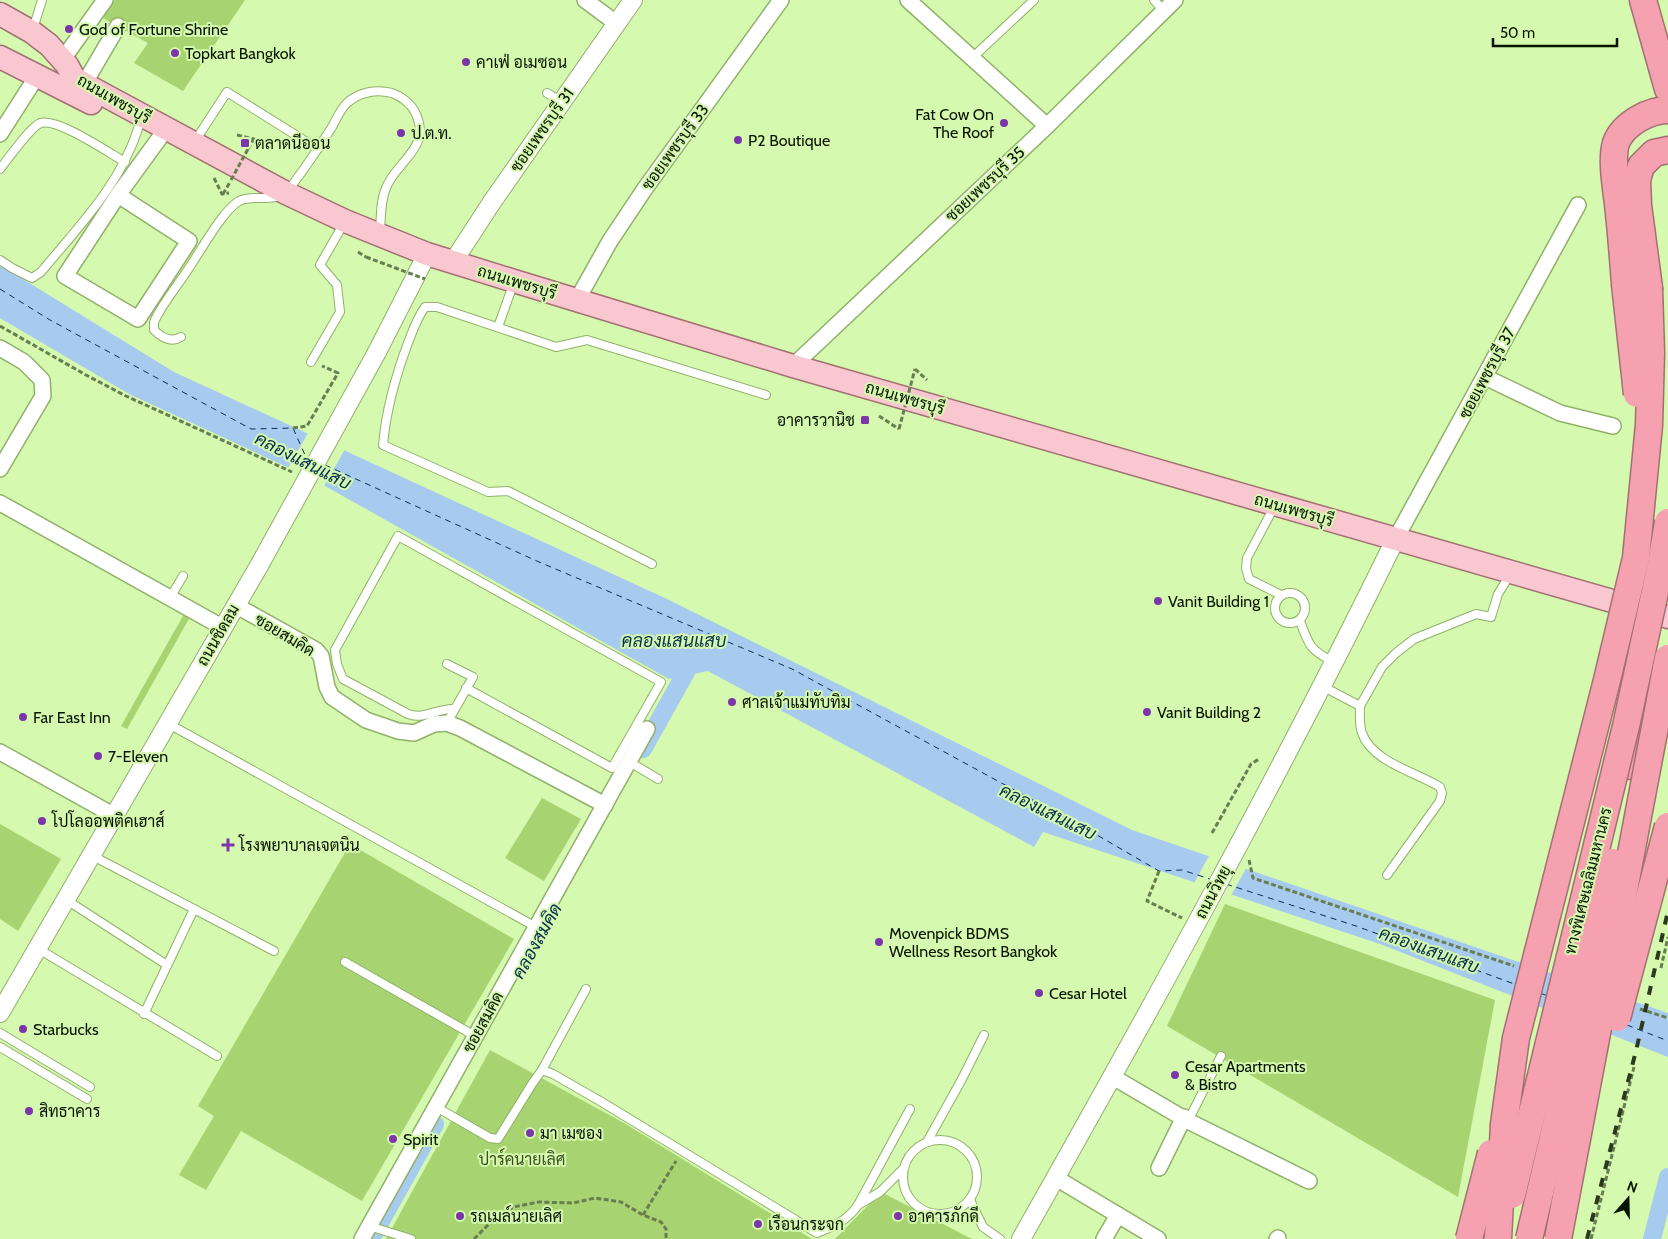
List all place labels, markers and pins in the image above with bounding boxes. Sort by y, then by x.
place label: God of Fortune Shrine [79,20,228,39]
marker: God of Fortune Shrine [63,23,75,35]
place label: Topkart Bangkok [185,44,297,63]
marker: Topkart Bangkok [169,47,181,59]
place label: คาเฟ่ อเมซอน [476,53,567,72]
marker: คาเฟ่ อเมซอน [460,56,472,68]
place label: Fat Cow On The Roof [915,105,995,142]
marker: Fat Cow On The Roof [998,117,1010,129]
place label: ป.ต.ท. [411,124,452,143]
marker: ป.ต.ท. [395,127,407,139]
place label: P2 Boutique [748,131,830,150]
place label: ตลาดนีออน [255,132,330,153]
marker: P2 Boutique [732,134,744,146]
marker: ตลาดนีออน [239,137,251,149]
place label: อาคารวานิช [777,411,855,430]
marker: อาคารวานิช [859,414,871,426]
place label: Vanit Building 1 [1168,592,1269,611]
marker: Vanit Building 1 [1152,595,1164,607]
place label: ศาลเจ้าแม่ทับทิม [742,692,851,712]
marker: ศาลเจ้าแม่ทับทิม [726,696,738,708]
place label: Vanit Building 2 [1157,703,1261,722]
marker: Vanit Building 2 [1141,706,1153,718]
place label: Far East Inn [33,708,111,727]
marker: Far East Inn [17,711,29,723]
place label: 7-Eleven [108,747,168,766]
marker: 7-Eleven [92,750,104,762]
place label: โปโลออพติคเฮาส์ [51,809,165,831]
marker: โปโลออพติคเฮาส์ [36,815,48,827]
place label: โรงพยาบาลเจตนิน [238,834,360,855]
marker: โรงพยาบาลเจตนิน [221,838,235,852]
place label: Movenpick BDMS Wellness Resort Bangkok [889,924,1058,961]
marker: Movenpick BDMS Wellness Resort Bangkok [873,936,885,948]
place label: Cesar Hotel [1049,984,1127,1003]
marker: Cesar Hotel [1033,987,1045,999]
place label: Starbucks [33,1020,99,1039]
marker: Starbucks [17,1023,29,1035]
place label: Cesar Apartments & Bistro [1185,1057,1306,1094]
marker: Cesar Apartments & Bistro [1169,1069,1181,1081]
place label: สิทธาคาร [39,1102,101,1121]
marker: สิทธาคาร [23,1105,35,1117]
place label: มา เมซอง [540,1124,602,1143]
marker: มา เมซอง [524,1127,536,1139]
place label: Spirit [403,1130,439,1149]
marker: Spirit [387,1133,399,1145]
place label: รถเมล์นายเลิศ [470,1204,562,1226]
place label: อาคารภักดี [908,1205,979,1226]
marker: รถเมล์นายเลิศ [454,1210,466,1222]
marker: อาคารภักดี [892,1210,904,1222]
place label: เรือนกระจก [768,1214,844,1234]
marker: เรือนกระจก [752,1218,764,1230]

